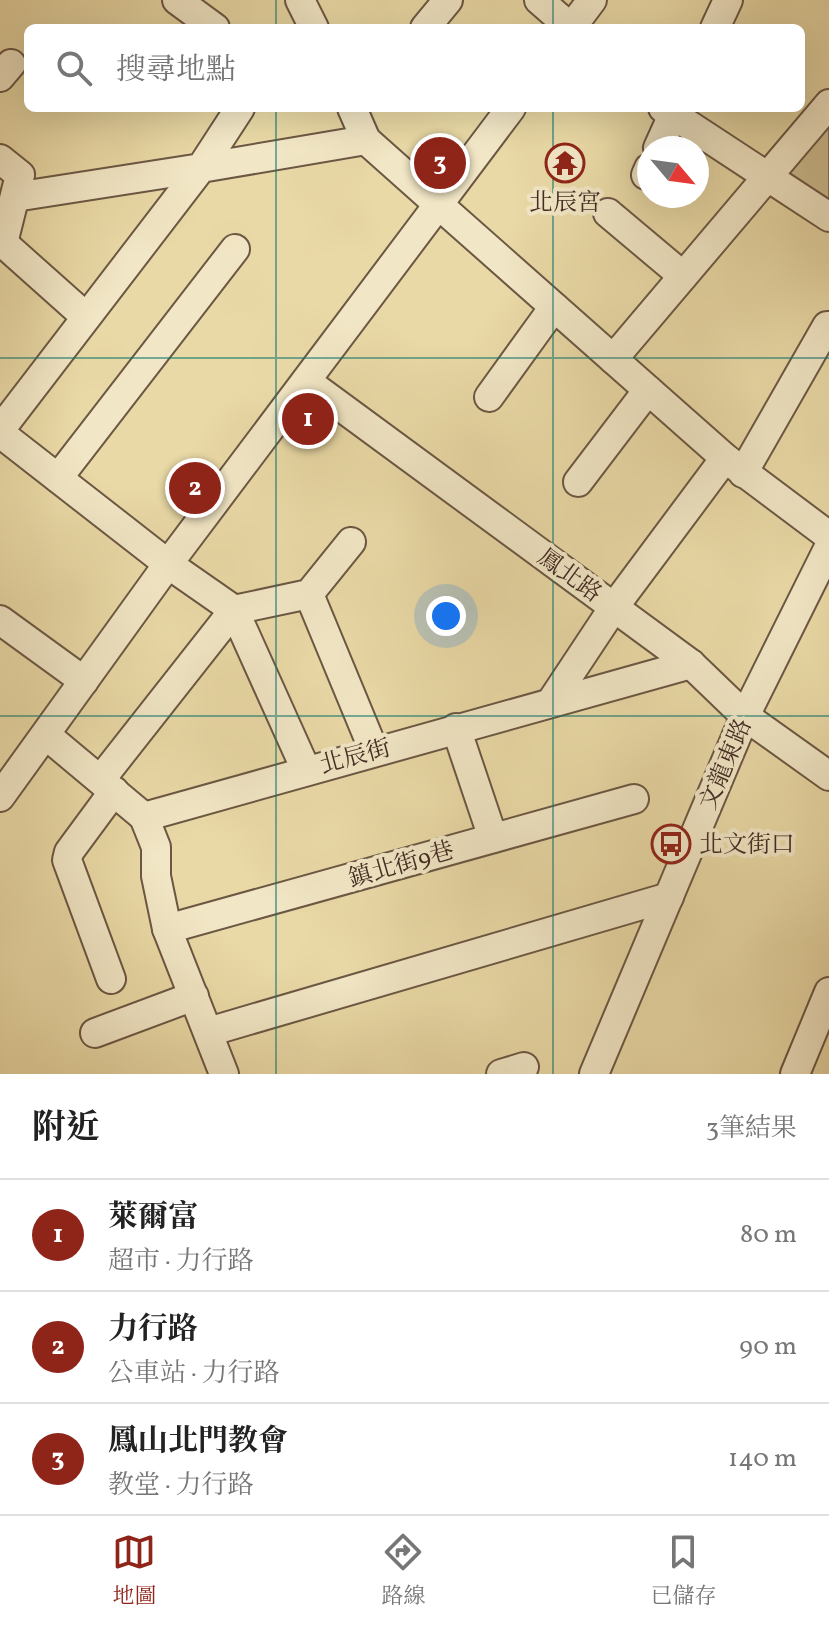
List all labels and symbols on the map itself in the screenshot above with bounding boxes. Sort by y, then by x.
pin: 3 [414,133,466,193]
north arrow [637,136,709,208]
temple icon: 北辰宮 [544,142,586,184]
place label: 北辰宮 [529,187,601,221]
pin: 1 [282,389,334,449]
pin: 2 [169,458,221,518]
street label: 鳳北路 [530,542,608,612]
your location [426,596,466,636]
street label: 文龍東路 [692,714,761,816]
street label: 北辰街 [316,732,395,784]
bus stop icon: 北文街口 [650,823,692,865]
place label: 北文街口 [699,829,795,863]
street label: 鎮北街9巷 [345,835,458,897]

